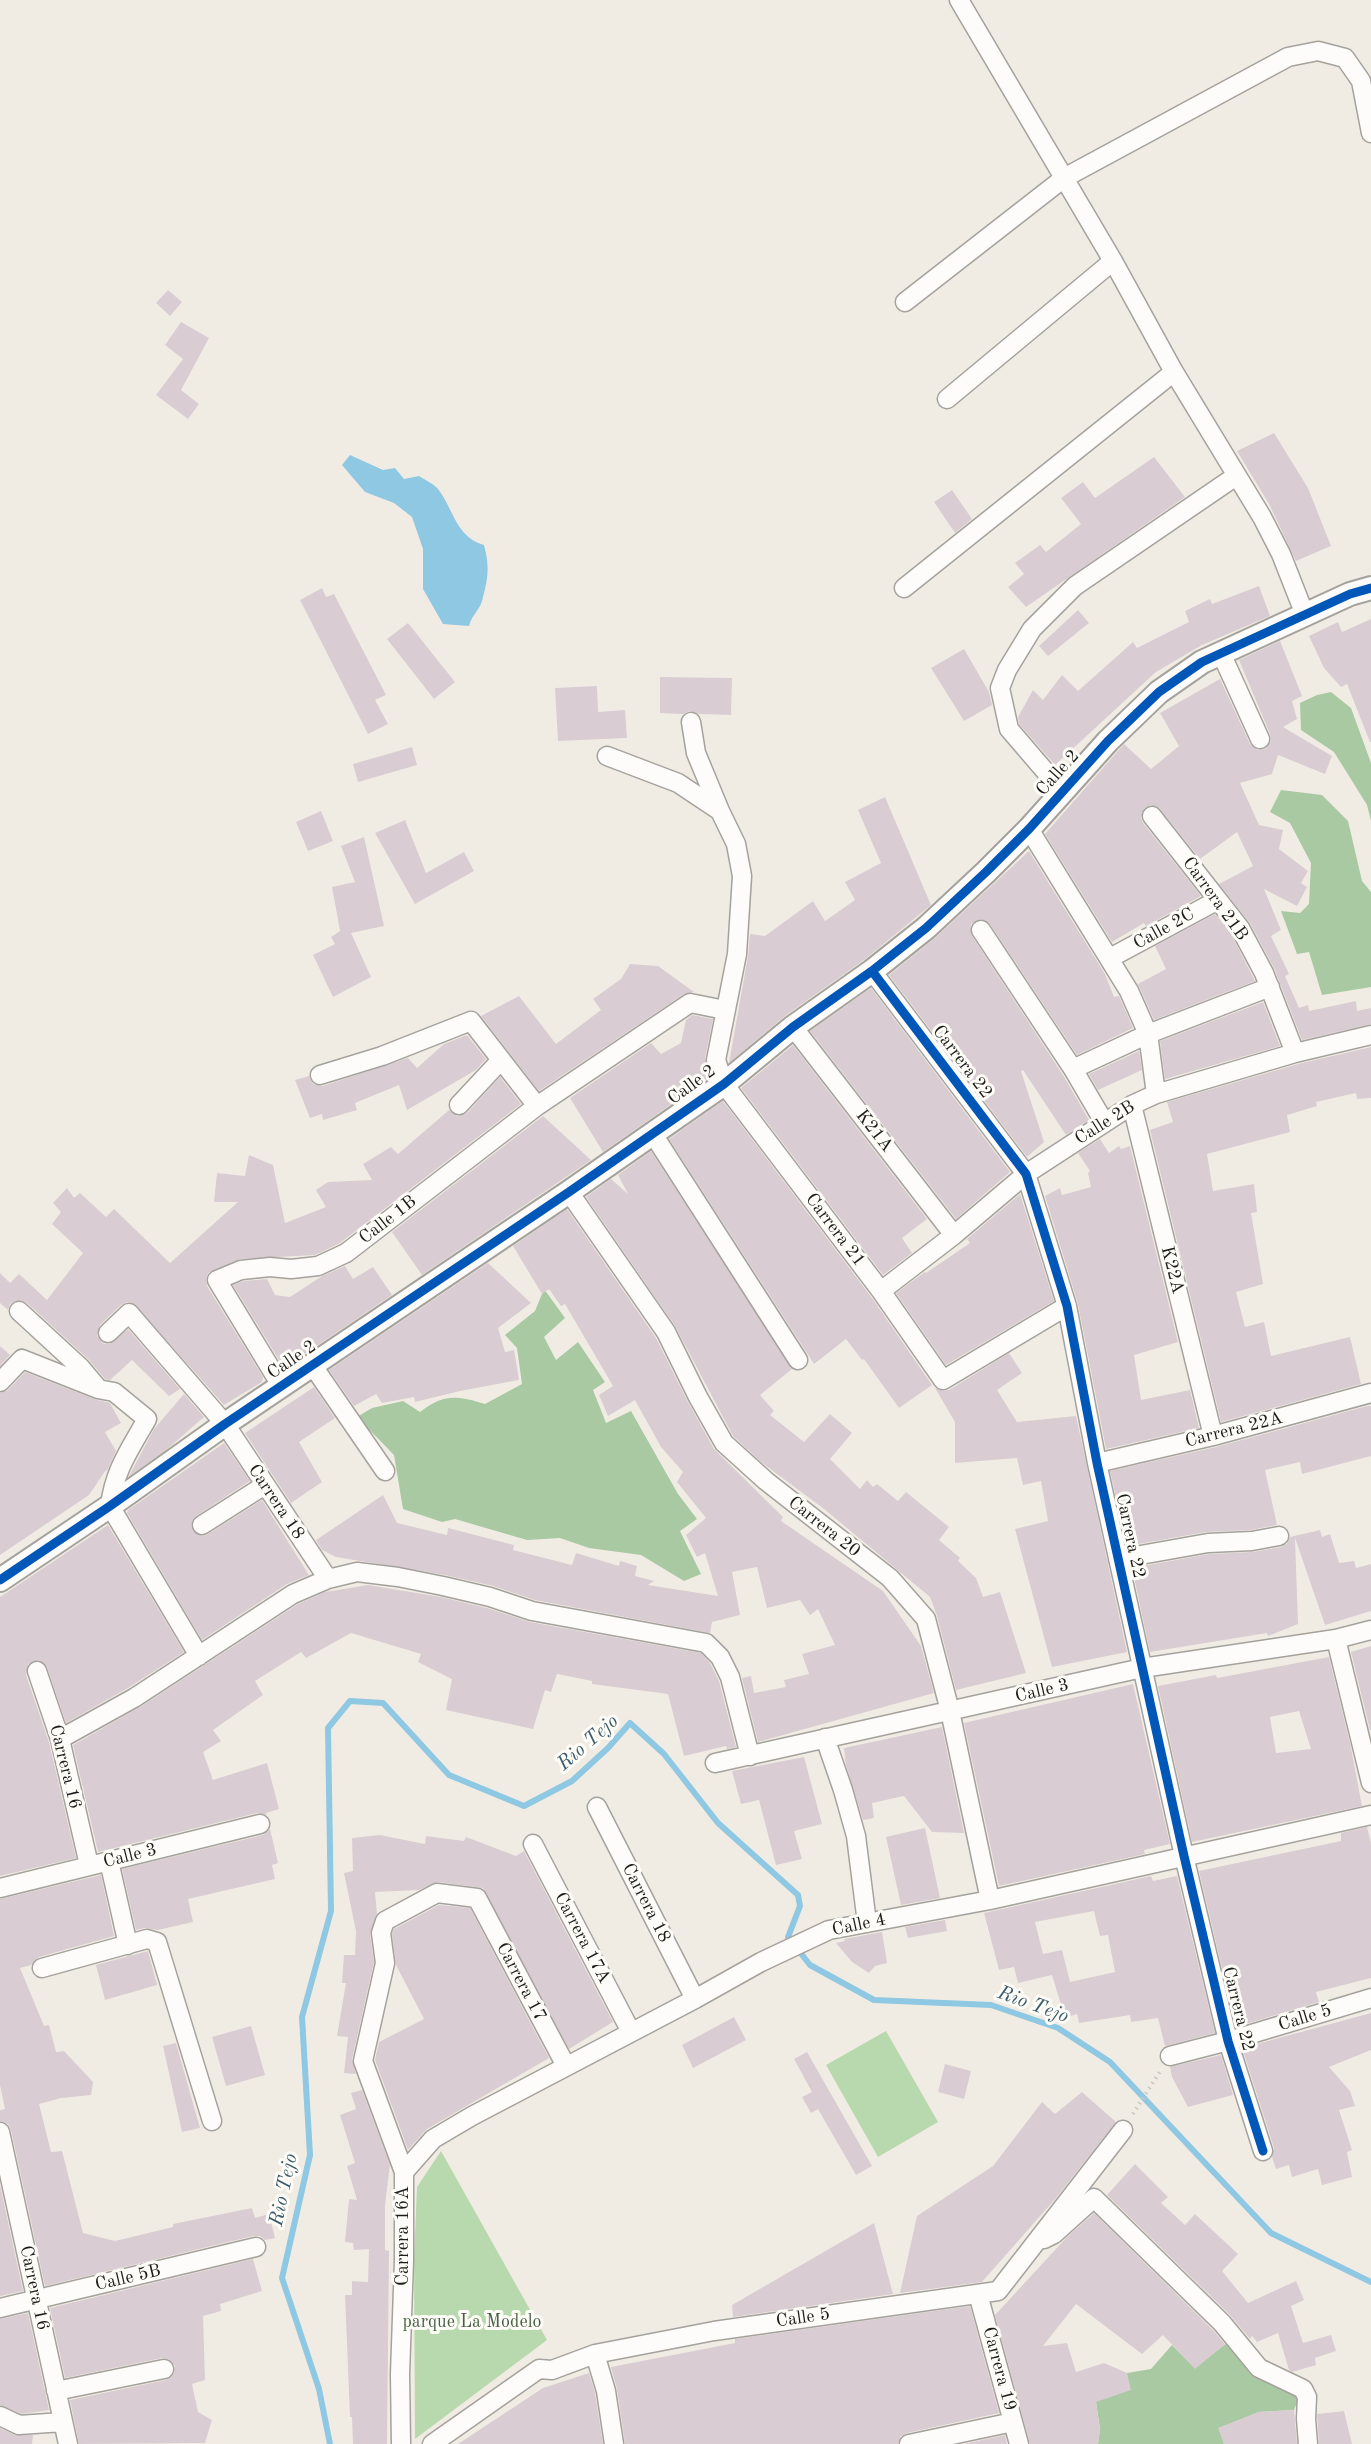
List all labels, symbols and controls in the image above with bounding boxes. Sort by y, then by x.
street label: Calle 2 [1032,746,1084,800]
street label: Carrera 21B [1177,853,1253,945]
street label: Calle 2C [1130,903,1198,955]
street label: Carrera 22 [927,1021,997,1103]
street label: Calle 2 [664,1060,720,1110]
street label: Calle 2B [1071,1096,1139,1150]
street label: K21A [851,1105,897,1157]
street label: Carrera 21 [800,1189,870,1271]
street label: Calle 1B [355,1191,421,1249]
street label: K22A [1156,1244,1188,1296]
street label: Calle 2 [263,1336,321,1384]
street label: Carrera 22A [1183,1407,1285,1453]
street label: Carrera 18 [243,1460,309,1544]
street label: Carrera 20 [783,1492,865,1562]
street label: Carrera 22 [1110,1492,1150,1580]
street label: Calle 3 [1013,1674,1071,1708]
water label: Rio Tejo [552,1710,624,1776]
street label: Carrera 16 [44,1723,86,1811]
street label: Calle 3 [101,1839,159,1873]
street label: Carrera 18 [617,1860,675,1946]
street label: Carrera 17A [549,1889,615,1987]
street label: Calle 4 [830,1909,888,1941]
street label: Carrera 17 [491,1939,551,2025]
street label: Carrera 22 [1217,1965,1259,2053]
water label: Rio Tejo [994,1981,1072,2029]
street label: Calle 5 [1276,2000,1334,2036]
water label: Rio Tejo [265,2151,303,2229]
street label: Carrera 16A [392,2186,414,2286]
street label: Carrera 16 [14,2244,54,2332]
street label: Calle 5B [93,2260,163,2296]
street label: Calle 5 [775,2304,831,2332]
park label: parque La Modelo [402,2311,542,2333]
street label: Carrera 19 [977,2325,1021,2413]

